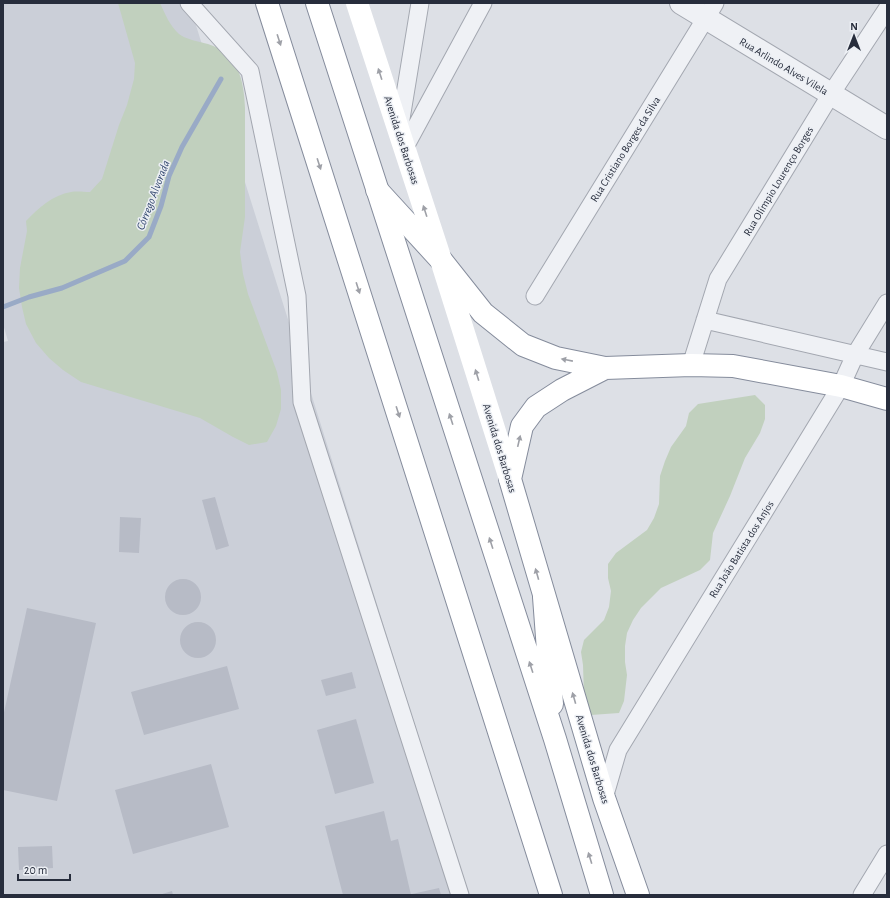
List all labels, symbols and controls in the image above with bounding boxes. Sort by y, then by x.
north arrow [834,16,874,56]
text: N [850,21,858,32]
one-way arrow [276,34,282,46]
street label: Rua Arlindo Alves Vilela [738,36,830,97]
one-way arrow [377,68,383,80]
street label: Avenida dos Barbosas [382,95,421,186]
street label: Rua Cristiano Borges da Silva [588,95,662,204]
street label: Rua Olímpio Lourenço Borges [741,125,815,238]
water label: Córrego Alvorada [134,158,172,232]
one-way arrow [316,158,322,170]
one-way arrow [422,204,428,216]
one-way arrow [355,282,361,294]
one-way arrow [560,357,573,363]
one-way arrow [474,368,480,380]
street label: Avenida dos Barbosas [481,402,518,494]
one-way arrow [395,406,401,418]
one-way arrow [448,413,454,425]
one-way arrow [516,435,522,447]
street label: Rua João Batista dos Anjos [707,499,776,600]
one-way arrow [488,537,494,549]
one-way arrow [534,567,540,579]
one-way arrow [528,660,534,672]
one-way arrow [571,692,577,704]
street label: Avenida dos Barbosas [574,713,611,805]
one-way arrow [587,851,593,863]
scale bar [18,856,70,882]
text: 20 m [24,864,47,876]

